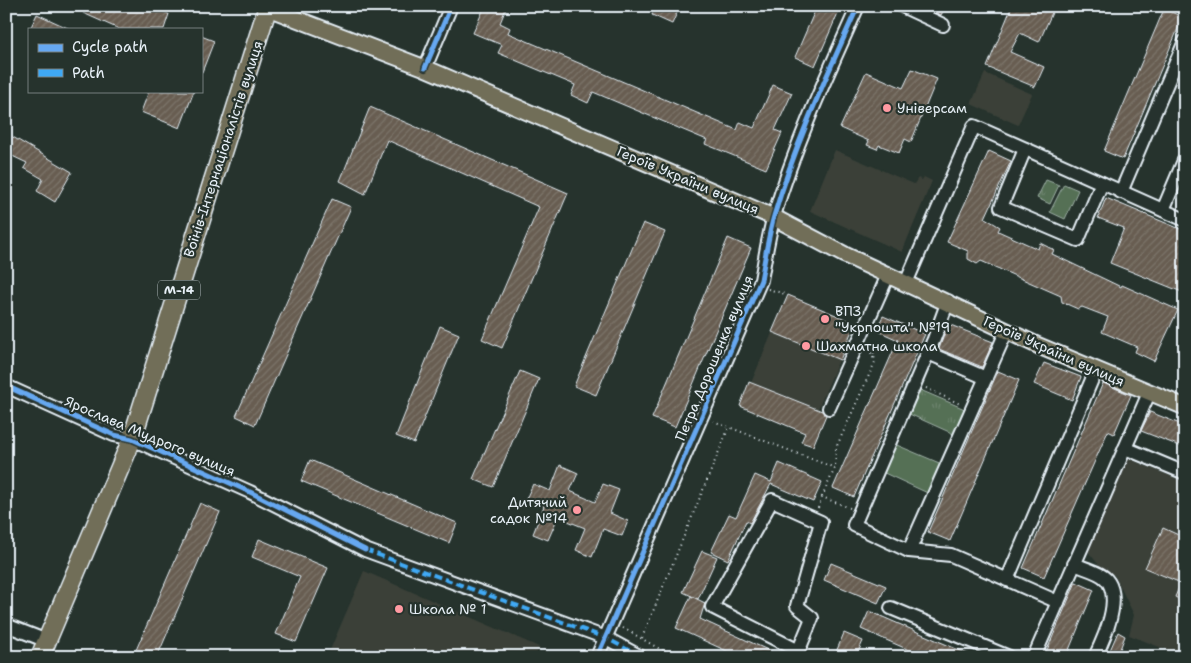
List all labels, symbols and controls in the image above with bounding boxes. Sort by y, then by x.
legend [28,28,202,92]
text: Cycle path [72,37,148,57]
street label: Воїнів-Інтернаціоналістів вулиця [179,38,267,260]
text: Path [72,63,105,83]
place label: Універсам [897,99,967,117]
marker: Універсам [881,102,893,114]
street label: Героїв України вулиця [614,142,762,218]
street label: Петра Дорошенка вулиця [671,273,757,443]
road number: М-14 [158,280,200,300]
place label: ВПЗ "Укрпошта" №19 [835,302,950,336]
street label: Героїв України вулиця [981,312,1127,390]
marker: ВПЗ "Укрпошта" №19 [819,313,831,325]
place label: Шахматна школа [816,337,938,355]
marker: Шахматна школа [800,340,812,352]
street label: Ярослава Мудрого вулиця [62,392,238,480]
place label: Дитячий садок №14 [490,493,567,527]
marker: Дитячий садок №14 [571,504,583,516]
place label: Школа № 1 [409,600,487,618]
marker: Школа № 1 [393,603,405,615]

